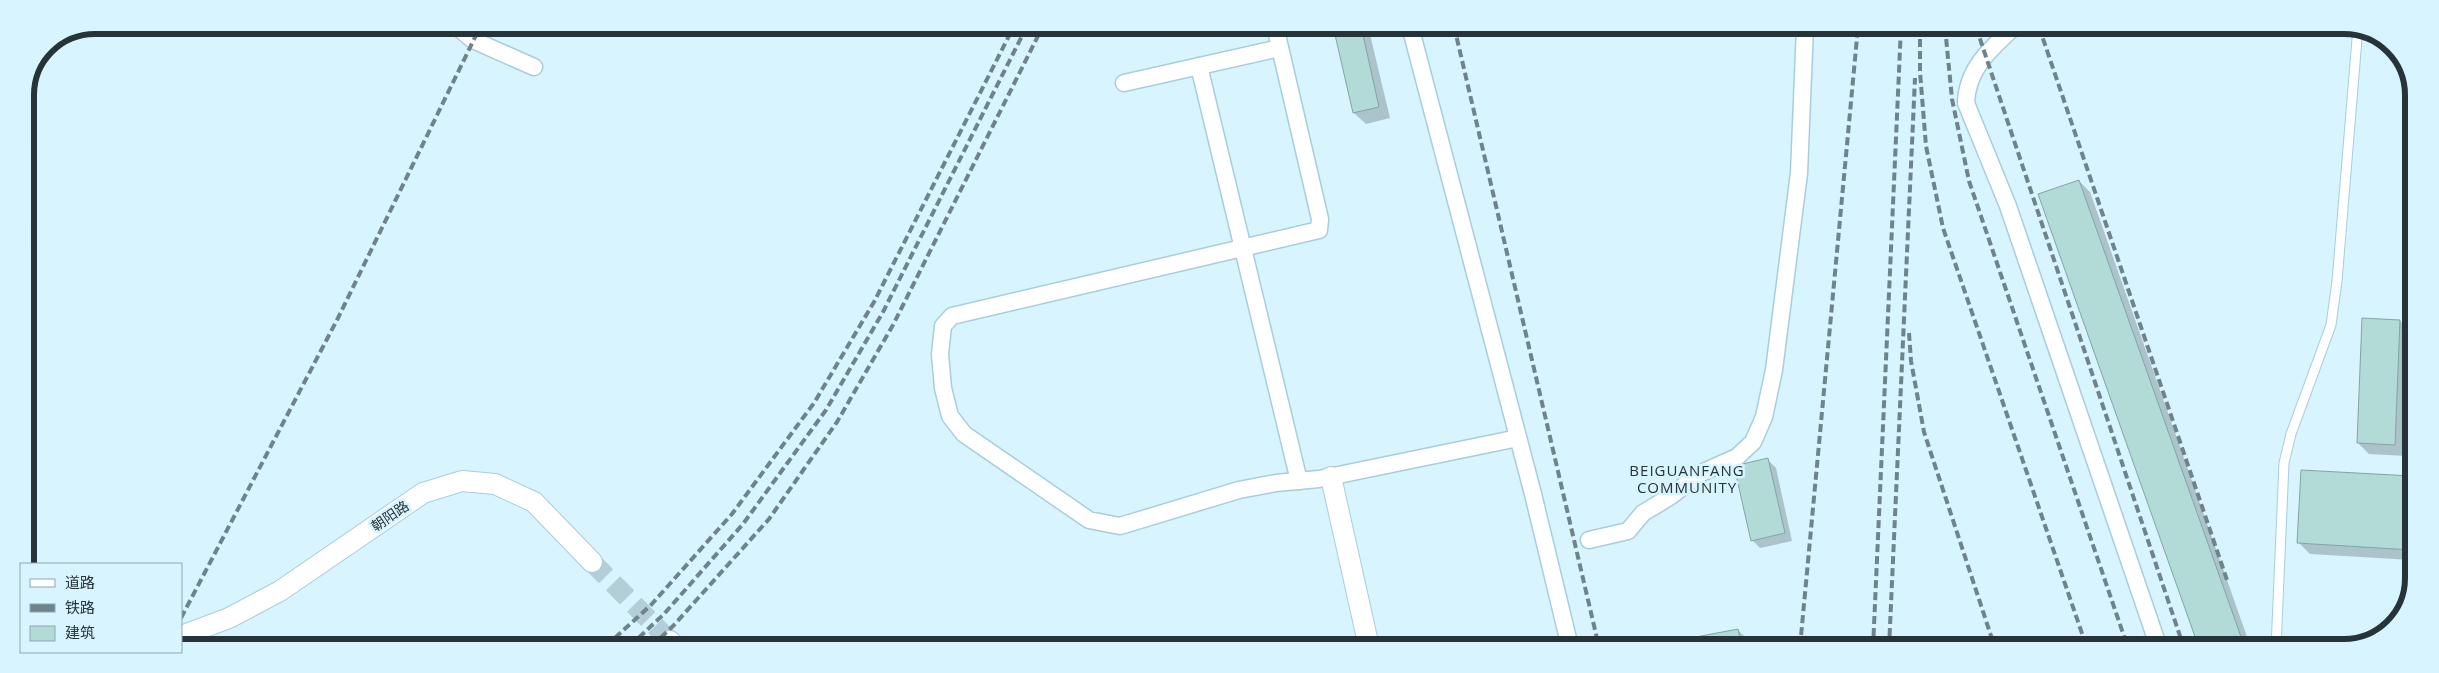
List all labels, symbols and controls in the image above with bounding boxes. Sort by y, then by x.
district label: BEIGUANFANG COMMUNITY [1629,460,1745,497]
street label: 朝阳路 [367,496,412,535]
legend [20,563,182,653]
text: 道路 [65,572,95,592]
text: 铁路 [65,597,95,617]
text: 建筑 [65,622,95,642]

